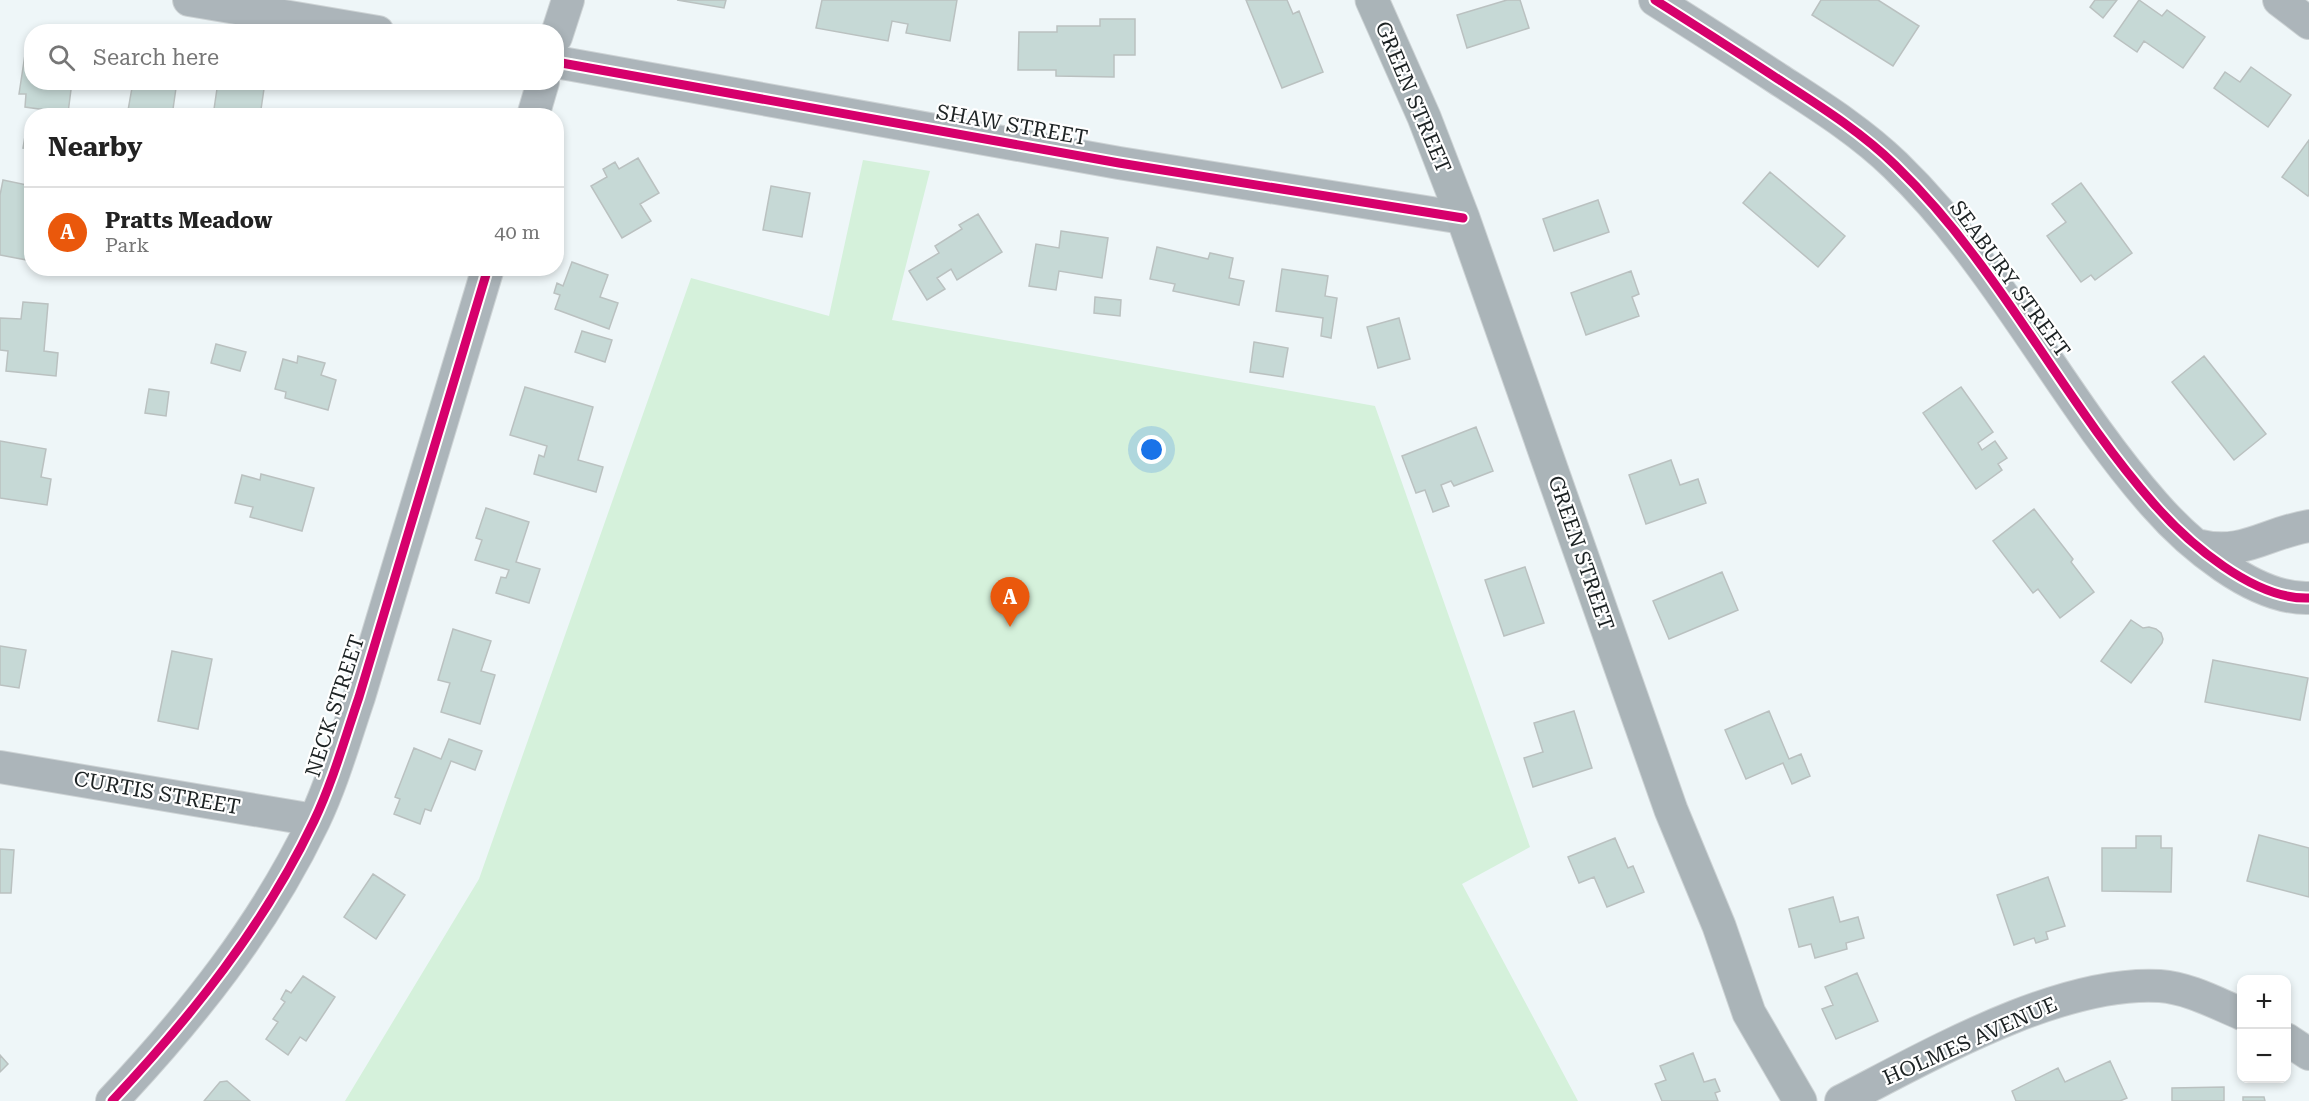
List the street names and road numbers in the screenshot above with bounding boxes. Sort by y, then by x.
street label: GREEN STREET [1370,18,1456,176]
street label: SHAW STREET [934,100,1090,150]
street label: SEABURY STREET [1945,196,2075,362]
street label: GREEN STREET [1543,472,1619,634]
street label: NECK STREET [301,632,369,780]
street label: CURTIS STREET [72,767,242,819]
street label: HOLMES AVENUE [1879,992,2061,1090]

